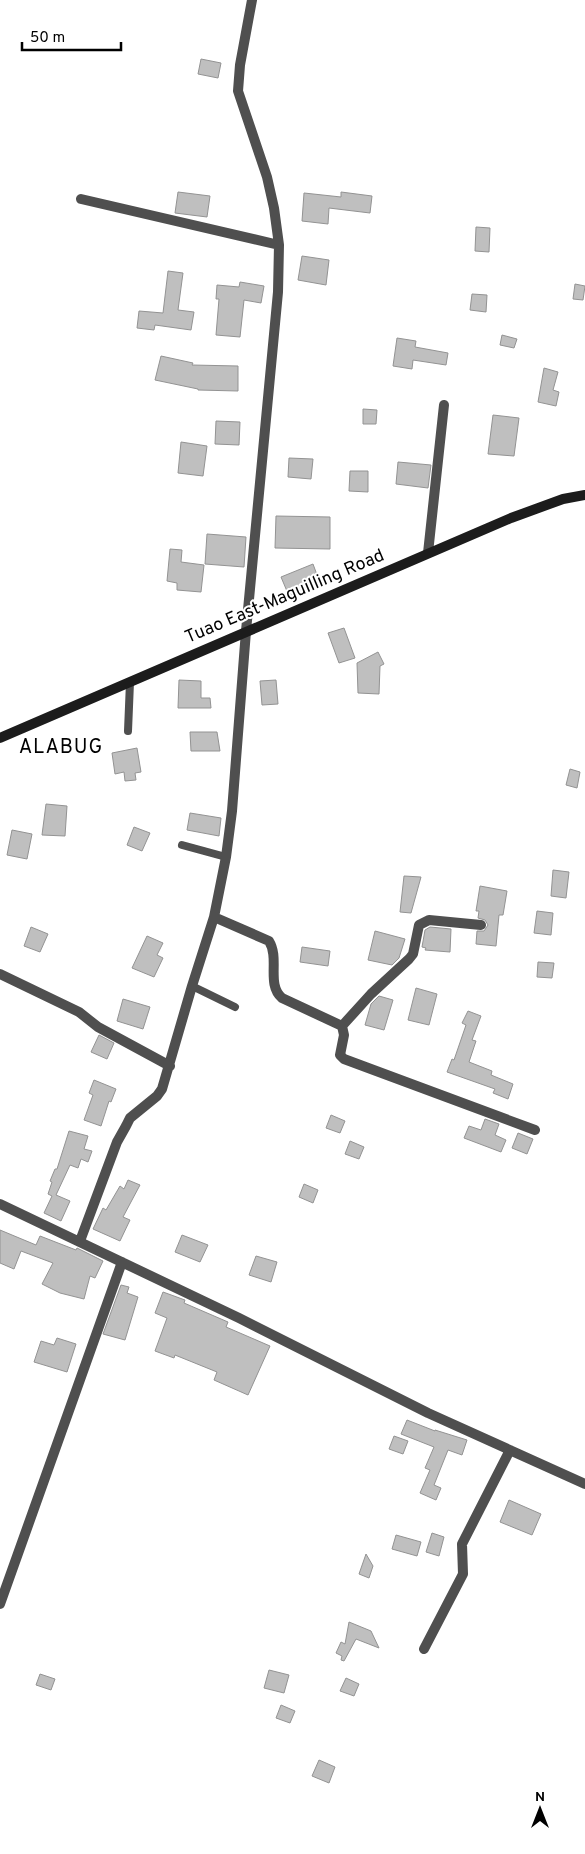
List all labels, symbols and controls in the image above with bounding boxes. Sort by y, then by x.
scale bar [22,20,121,52]
text: 50 m [30,29,65,48]
street label: Tuao East-Maguilling Road [182,545,388,649]
district label: ALABUG [19,735,103,761]
north arrow [515,1784,565,1834]
text: N [535,1789,545,1806]

